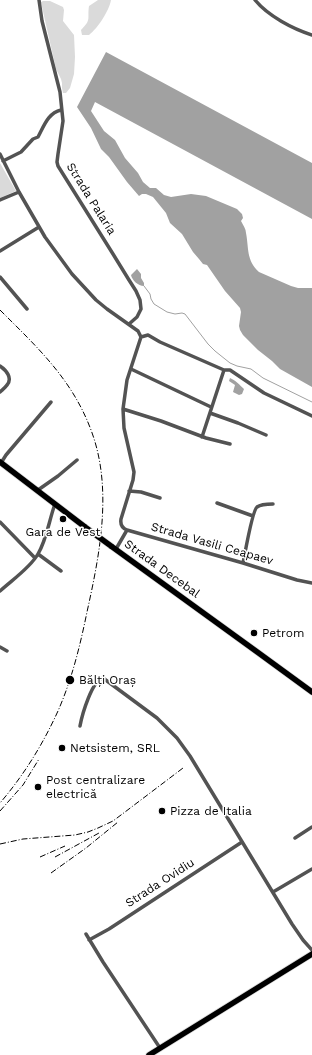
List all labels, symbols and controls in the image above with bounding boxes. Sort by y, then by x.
street label: Strada Palaria [63,160,119,238]
marker: Gara de Vest [58,514,68,524]
street label: Strada Vasili Ceapaev [149,520,275,568]
place label: Gara de Vest [25,525,101,539]
street label: Strada Decebal [121,537,203,601]
place label: Petrom [262,626,304,640]
marker: Petrom [249,628,259,638]
place label: Bălți Oraș [79,673,136,687]
marker: Bălți Oraș [64,674,76,686]
place label: Netsistem, SRL [70,741,160,755]
marker: Netsistem, SRL [57,743,67,753]
place label: Post centralizare electrică [46,773,145,801]
marker: Post centralizare electrică [33,782,43,792]
place label: Pizza de Italia [170,804,252,818]
marker: Pizza de Italia [157,806,167,816]
street label: Strada Ovidiu [123,855,197,911]

